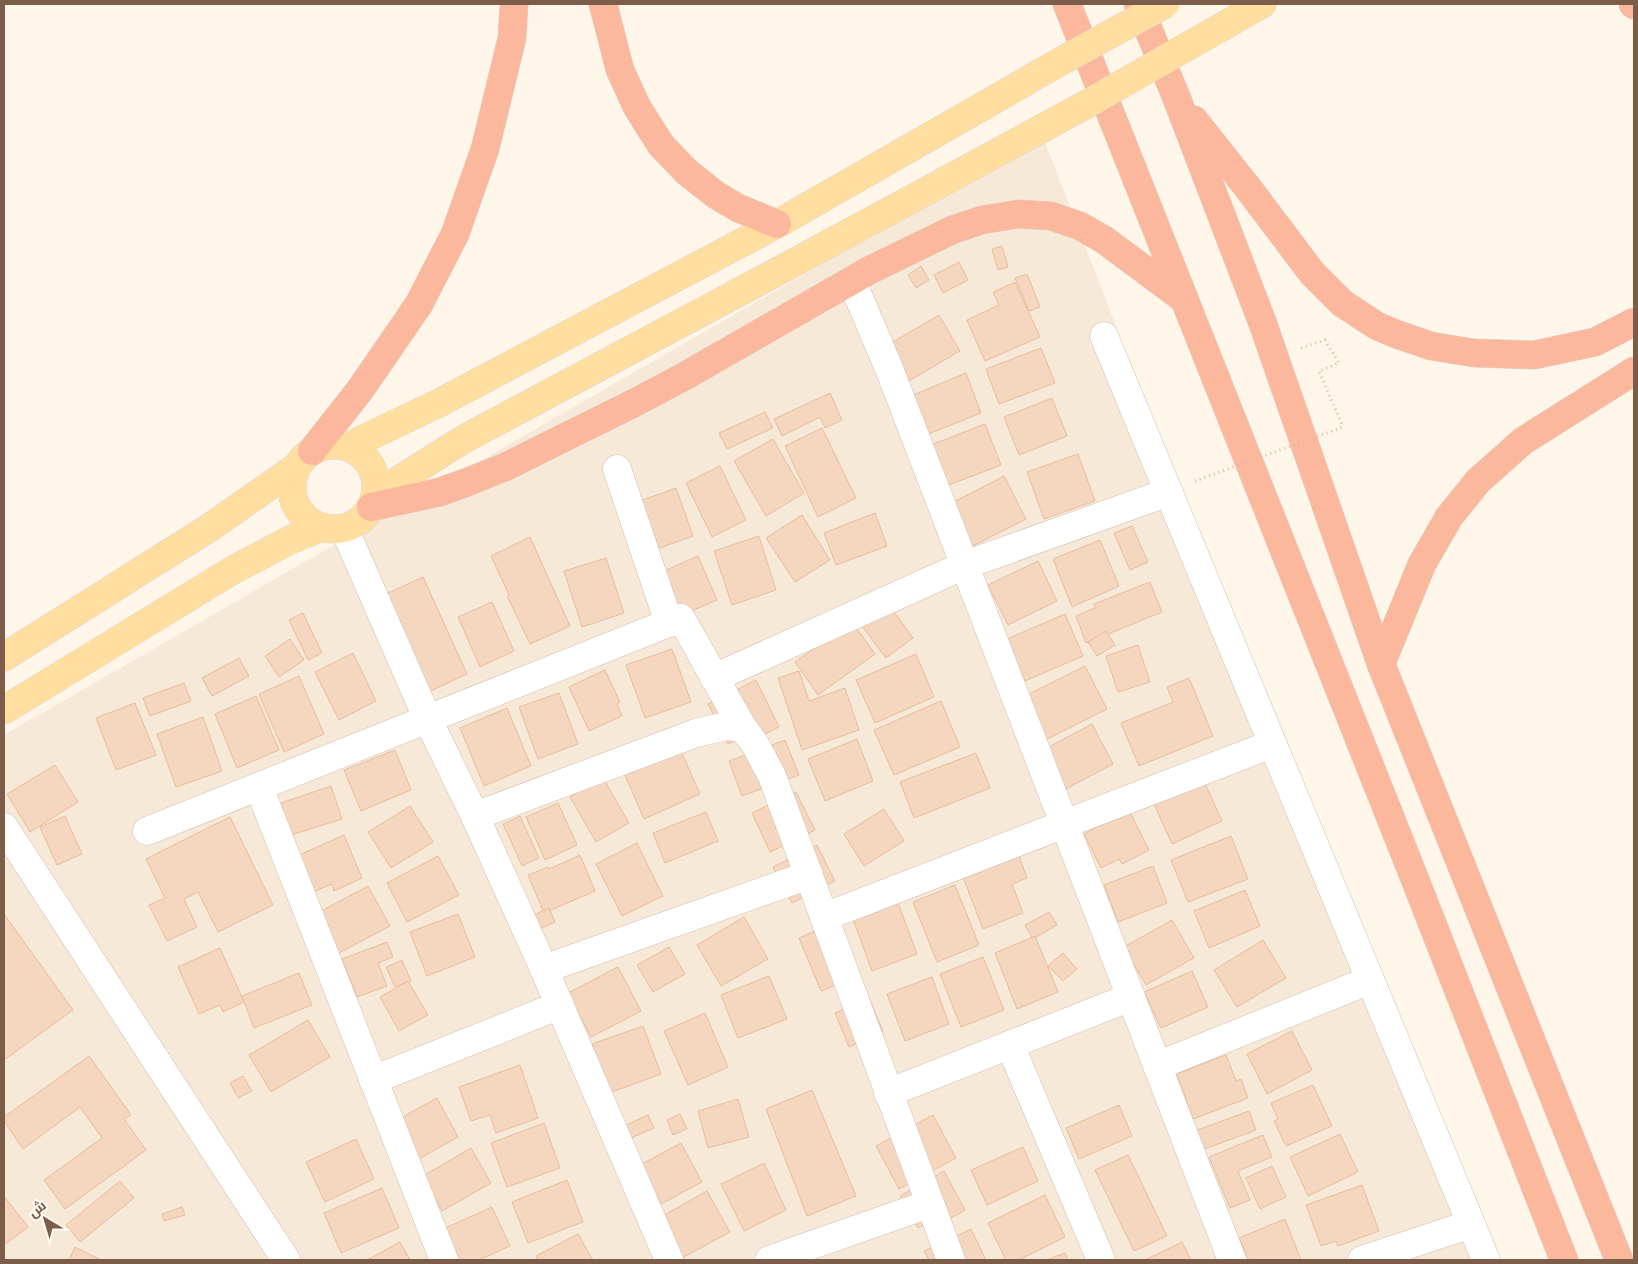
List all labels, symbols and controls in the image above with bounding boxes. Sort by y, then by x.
north arrow [20,1194,70,1244]
text: ش [25,1197,50,1221]

